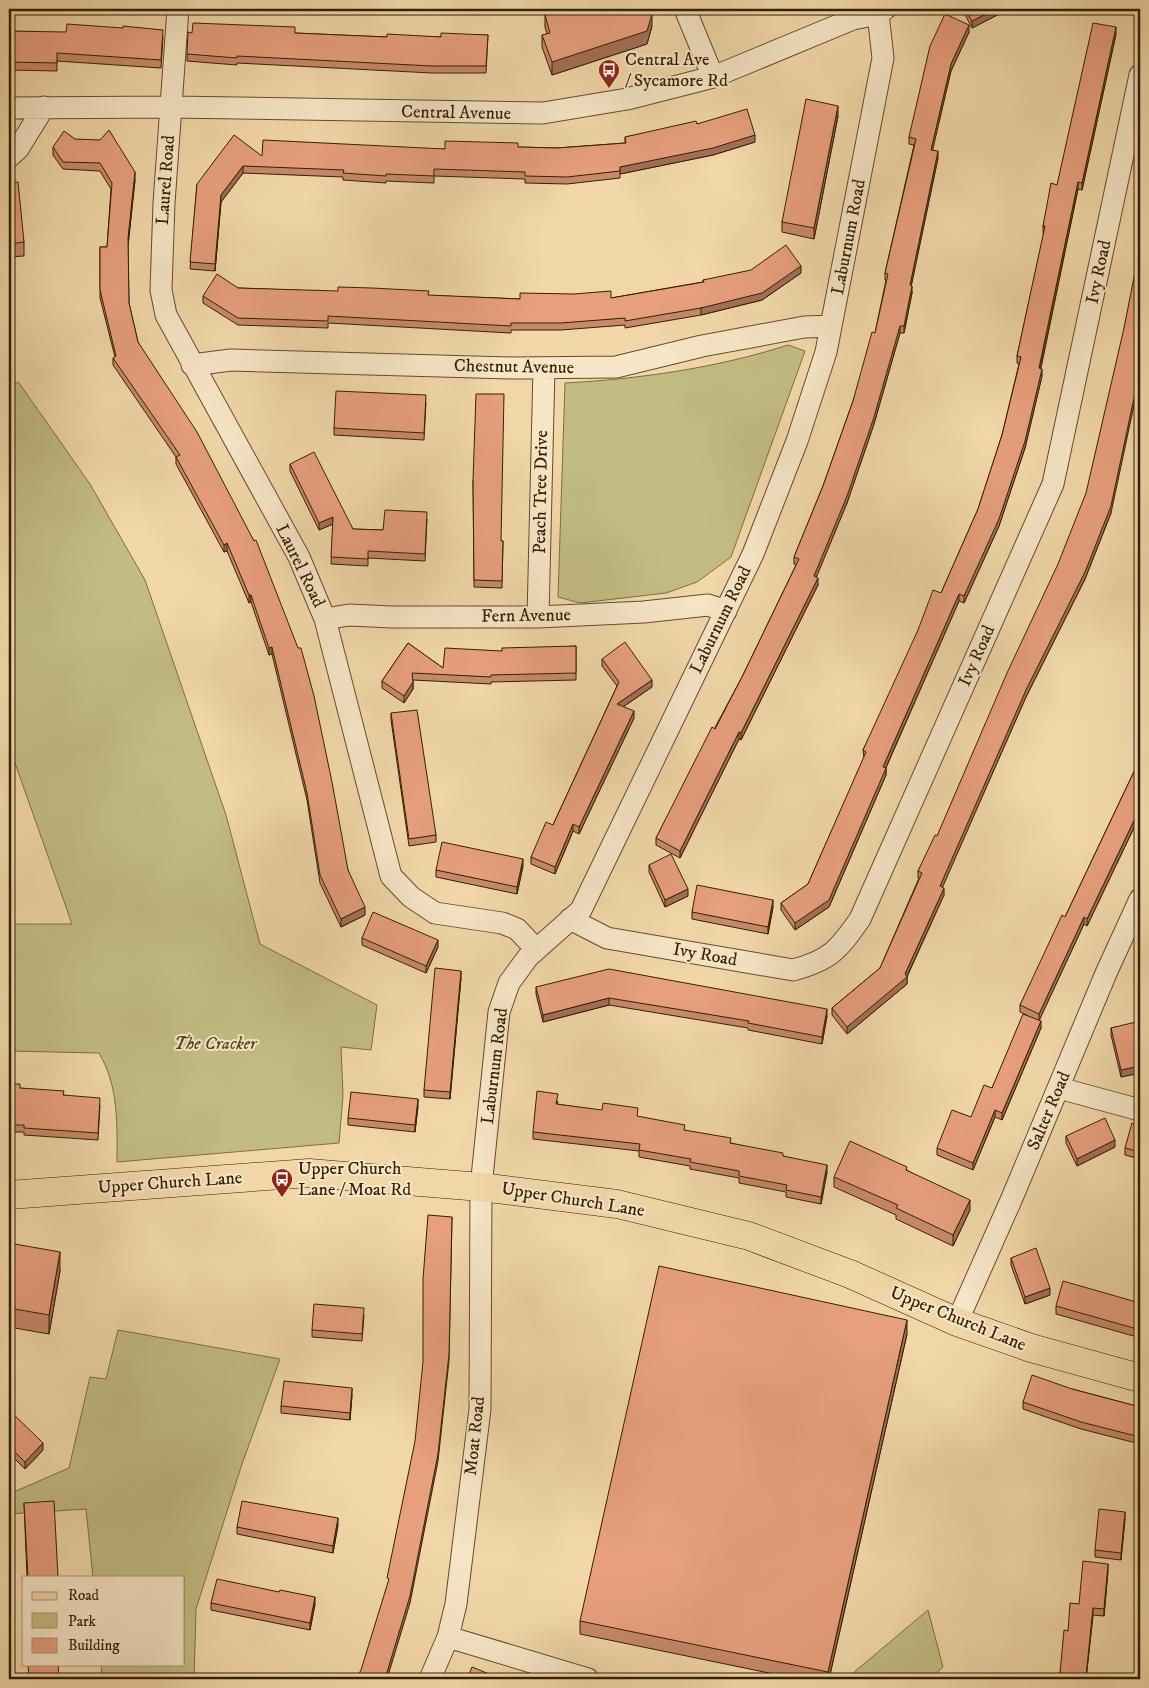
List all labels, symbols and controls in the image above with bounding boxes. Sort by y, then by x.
place label: Central Ave / Sycamore Rd [625,49,728,92]
bus stop icon: Central Ave / Sycamore Rd [597,58,621,89]
street label: Central Avenue [401,101,511,125]
street label: Laurel Road [152,134,180,226]
street label: Laburnum Road [827,177,871,297]
street label: Ivy Road [1082,238,1116,306]
street label: Chestnut Avenue [454,355,574,379]
street label: Peach Tree Drive [529,430,553,554]
street label: Laurel Road [270,521,330,611]
street label: Laburnum Road [685,563,757,677]
street label: Fern Avenue [481,604,571,628]
street label: Ivy Road [954,622,1000,690]
street label: Ivy Road [671,939,739,971]
street label: Laburnum Road [477,1007,513,1125]
park label: The Cracker [174,1033,258,1055]
street label: Salter Road [1023,1068,1075,1154]
place label: Upper Church Lane / Moat Rd [298,1158,411,1201]
street label: Upper Church Lane [97,1167,243,1199]
bus stop icon: Upper Church Lane / Moat Rd [270,1167,294,1198]
street label: Upper Church Lane [500,1178,646,1222]
street label: Upper Church Lane [887,1282,1029,1356]
street label: Moat Road [460,1395,490,1477]
legend [22,1576,185,1666]
text: Road [68,1586,100,1605]
text: Park [68,1612,97,1631]
text: Building [68,1636,120,1655]

